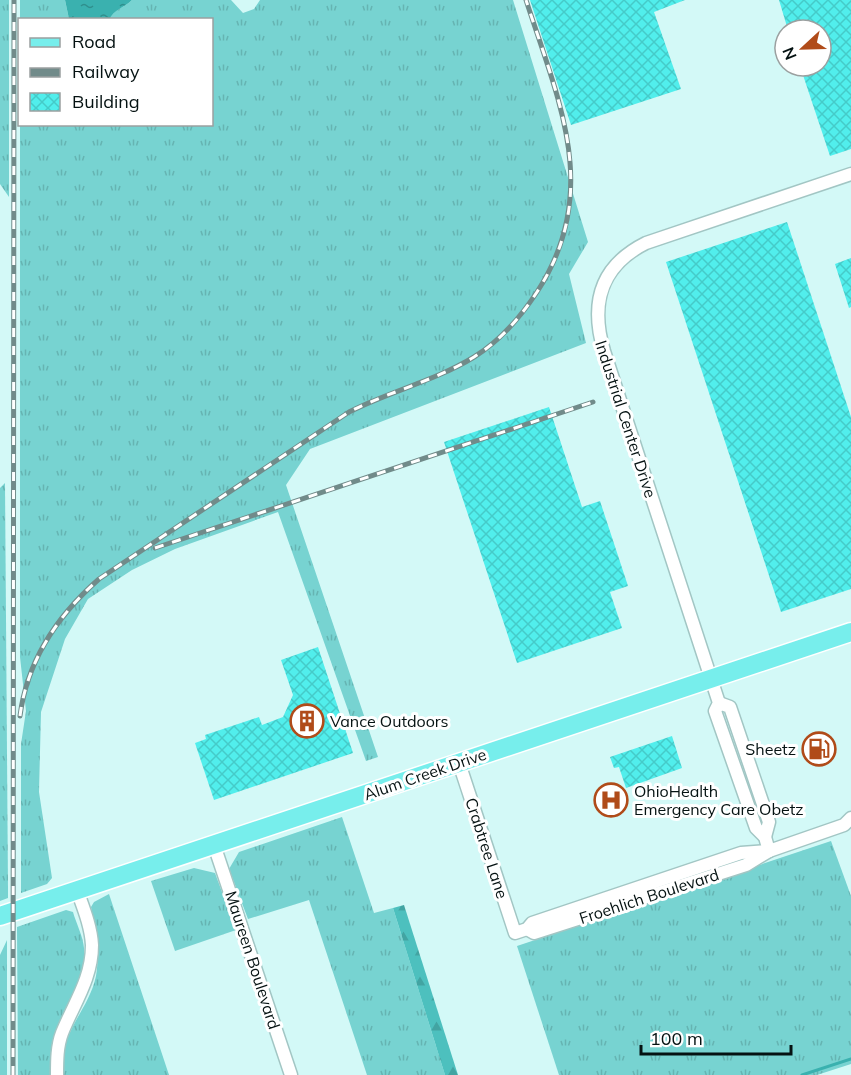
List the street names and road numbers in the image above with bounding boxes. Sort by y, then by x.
street label: Industrial Center Drive [591,338,661,500]
street label: Alum Creek Drive [361,744,489,804]
street label: Crabtree Lane [461,795,513,901]
street label: Froehlich Boulevard [577,864,721,928]
street label: Maureen Boulevard [221,888,285,1032]

